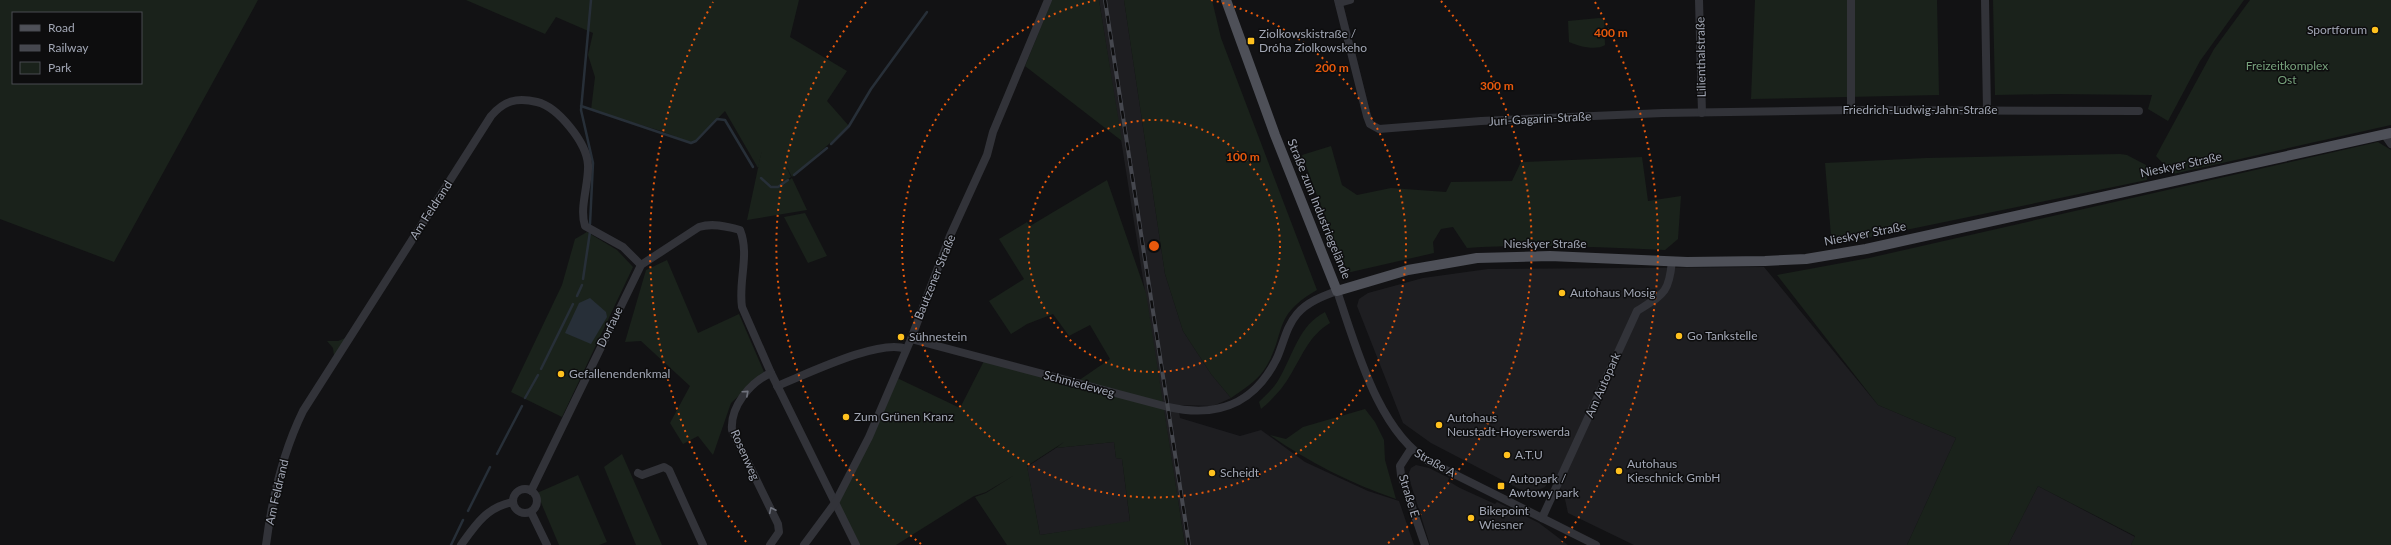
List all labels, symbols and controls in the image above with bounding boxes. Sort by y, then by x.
legend [12,12,142,84]
street label: Lilienthalstraße [1692,17,1709,97]
text: Road [48,20,75,35]
place label: Sportforum [2307,22,2367,37]
text: 400 m [1594,25,1628,40]
marker: Sportforum [2370,25,2380,35]
place label: Ziolkowskistraße / Dróha Ziolkowskeho [1259,26,1367,55]
marker: Ziolkowskistraße / Dróha Ziolkowskeho [1246,36,1256,46]
text: Railway [48,40,89,55]
park label: Freizeitkomplex Ost [2246,58,2328,87]
text: Park [48,60,72,75]
text: 200 m [1315,60,1349,75]
text: 300 m [1480,78,1514,93]
street label: Friedrich-Ludwig-Jahn-Straße [1842,102,1998,117]
street label: Juri-Gagarin-Straße [1488,108,1592,129]
street label: Straße zum Industriegelände [1284,137,1354,281]
text: 100 m [1226,149,1260,164]
street label: Nieskyer Straße [2139,149,2223,180]
street label: Am Feldrand [406,178,455,242]
street label: Nieskyer Straße [1823,218,1907,249]
street label: Bautzener Straße [911,232,958,322]
street label: Nieskyer Straße [1503,236,1587,251]
centre of rings [1147,239,1161,253]
place label: Autohaus Mosig [1570,285,1655,300]
marker: Autohaus Mosig [1557,288,1567,298]
street label: Dorfaue [593,304,626,350]
place label: Go Tankstelle [1687,328,1758,343]
place label: Sühnestein [909,329,967,344]
marker: Go Tankstelle [1674,331,1684,341]
marker: Sühnestein [896,332,906,342]
street label: Am Autopark [1582,349,1624,420]
place label: Gefallenendenkmal [569,366,670,381]
street label: Schmiedeweg [1042,367,1116,400]
marker: Gefallenendenkmal [556,369,566,379]
one-way arrow [741,391,749,398]
place label: Zum Grünen Kranz [854,409,954,424]
place label: Autohaus Neustadt-Hoyerswerda [1447,410,1570,439]
marker: Zum Grünen Kranz [841,412,851,422]
marker: Autohaus Neustadt-Hoyerswerda [1434,420,1444,430]
street label: Rosenweg [728,427,763,483]
street label: Straße A [1412,445,1459,480]
place label: A.T.U [1515,447,1543,462]
marker: A.T.U [1502,450,1512,460]
place label: Autohaus Kieschnick GmbH [1627,456,1721,485]
street label: Am Feldrand [262,458,291,526]
place label: Scheidt [1220,465,1260,480]
marker: Autohaus Kieschnick GmbH [1614,466,1624,476]
marker: Scheidt [1207,468,1217,478]
place label: Autopark / Awtowy park [1509,471,1580,500]
street label: Straße E [1396,473,1423,519]
marker: Autopark / Awtowy park [1496,481,1506,491]
place label: Bikepoint Wiesner [1479,503,1530,532]
one-way arrow [769,507,777,515]
marker: Bikepoint Wiesner [1466,513,1476,523]

